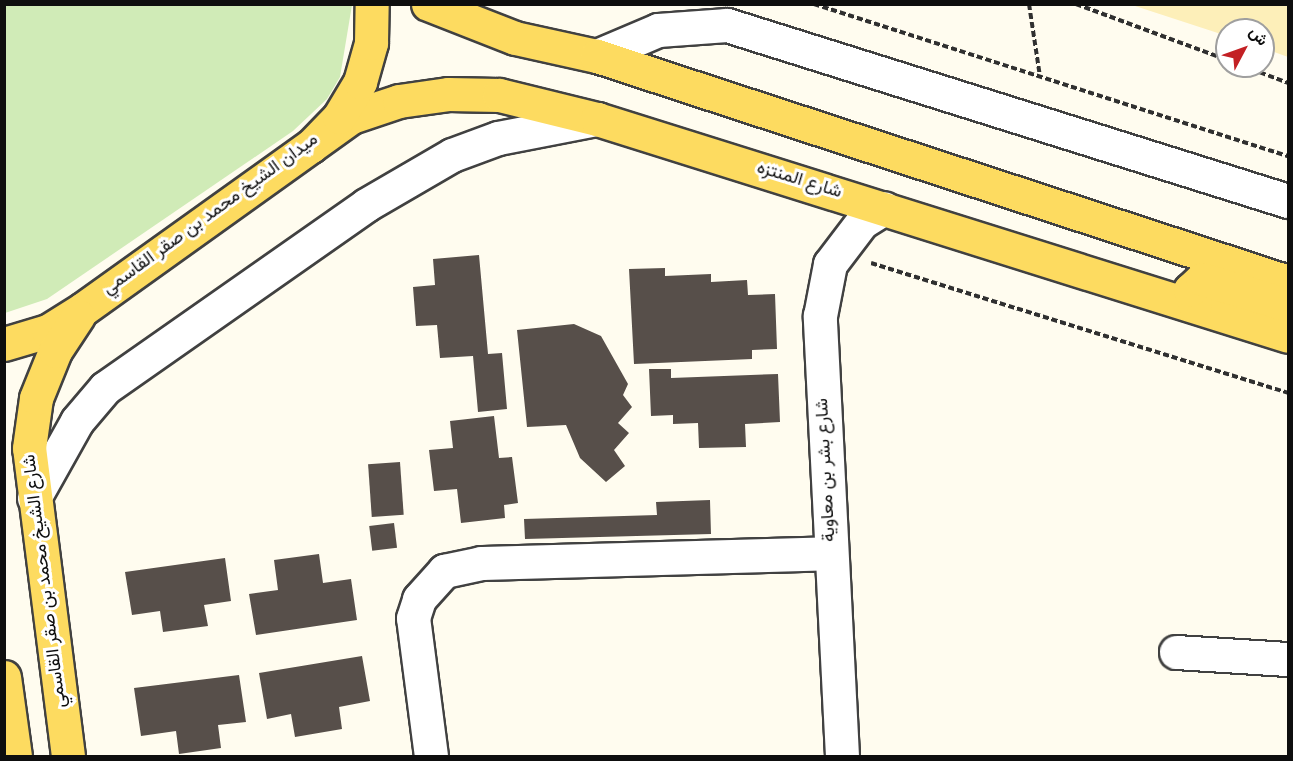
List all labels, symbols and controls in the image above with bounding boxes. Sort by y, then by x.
north arrow [1215,18,1275,78]
text: ش [1242,22,1273,53]
street label: ميدان الشيخ محمد بن صقر القاسمي [99,130,323,300]
street label: شارع المنتزه [754,158,844,204]
street label: شارع بشر بن معاوية [812,398,842,542]
street label: شارع الشيخ محمد بن صقر القاسمي [20,453,72,709]

